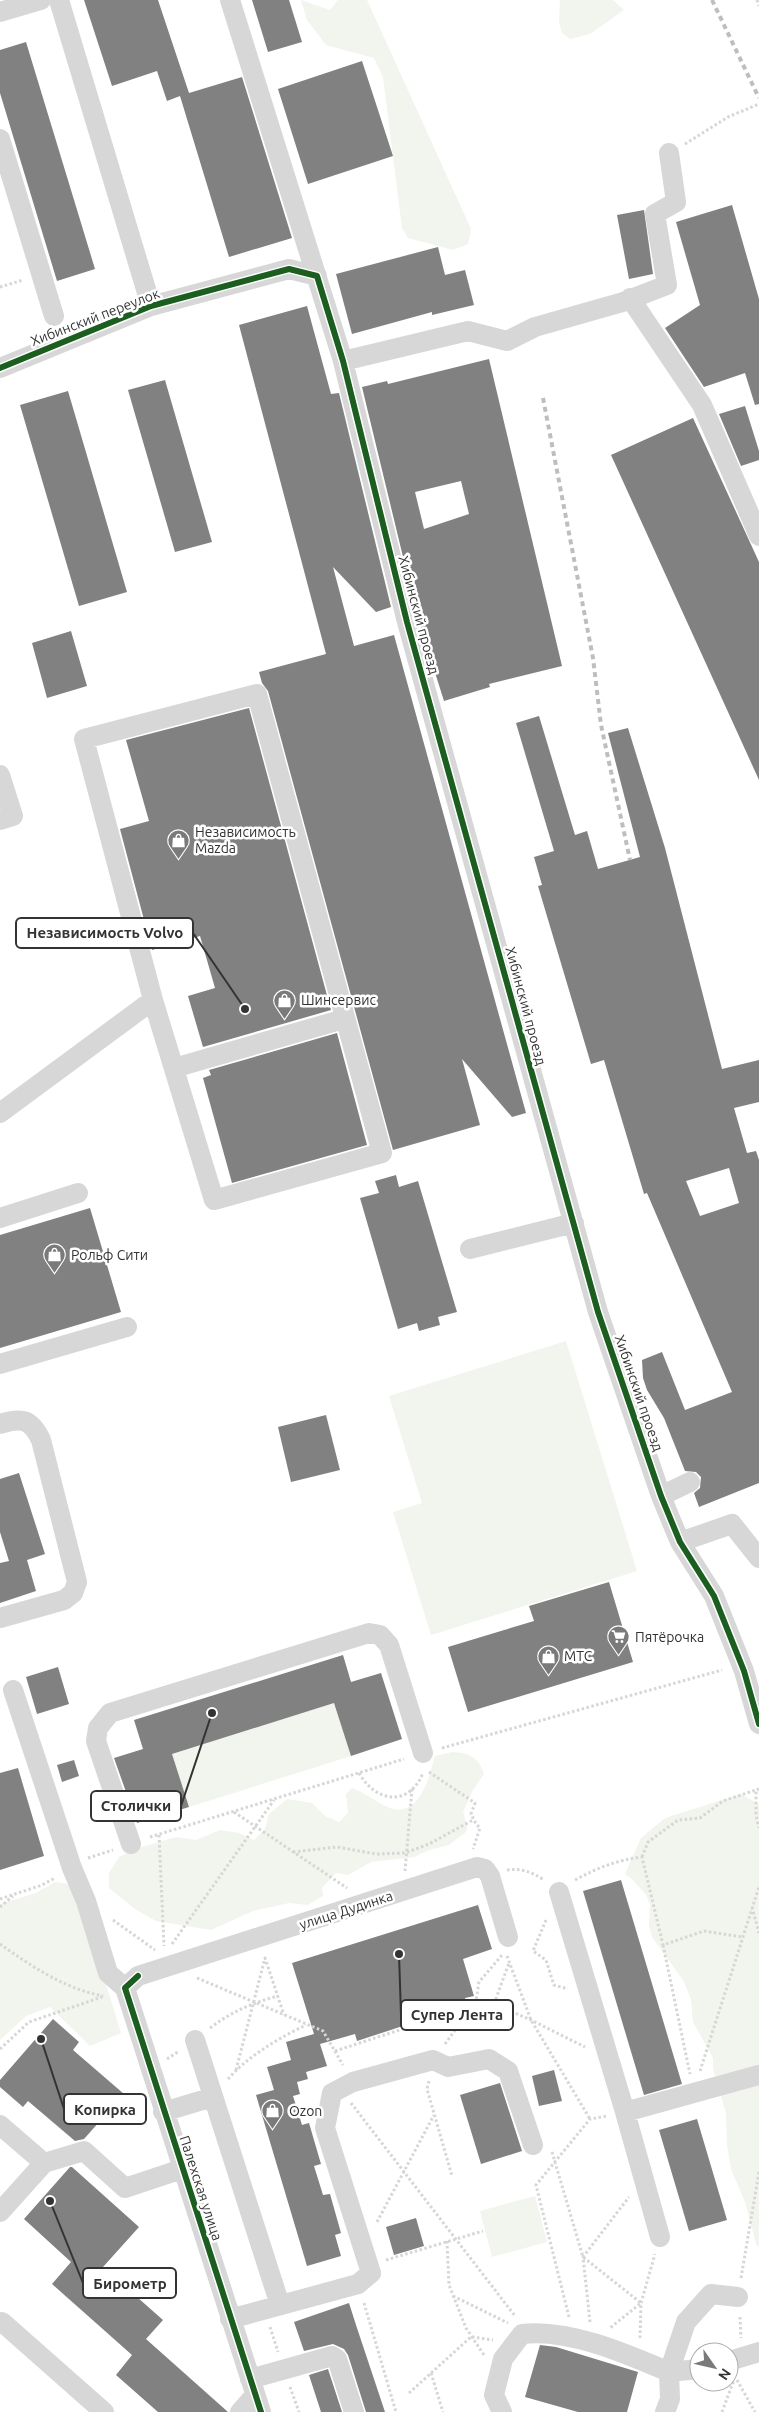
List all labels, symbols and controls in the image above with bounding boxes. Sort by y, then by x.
street label: Хибинский переулок [28,285,162,349]
street label: Хибинский проезд [395,554,443,676]
place label: Независимость Mazda [195,824,296,856]
shop icon: Независимость Mazda [167,828,191,859]
callout: Независимость Volvo [16,918,193,948]
text: Независимость Volvo [27,924,183,941]
street label: Хибинский проезд [502,945,550,1067]
shop icon: Шинсервис [273,988,297,1019]
place label: Шинсервис [301,992,377,1008]
shop icon: Рольф Сити [43,1243,67,1274]
place label: Рольф Сити [71,1247,148,1263]
street label: Хибинский проезд [612,1333,666,1453]
supermarket icon: Пятёрочка [607,1625,631,1656]
place label: Пятёрочка [635,1629,704,1645]
shop icon: МТС [536,1644,560,1675]
place label: МТС [564,1648,593,1664]
callout: Столички [91,1791,181,1821]
text: Столички [101,1797,171,1814]
street label: улица Дудинка [297,1887,395,1933]
callout: Супер Лента [401,2000,513,2030]
text: Супер Лента [411,2006,503,2023]
callout: Копирка [64,2094,146,2124]
shop icon: Ozon [261,2099,285,2130]
text: Копирка [74,2101,136,2118]
place label: Ozon [289,2103,322,2119]
street label: Палехская улица [176,2133,226,2243]
callout: Бирометр [83,2268,176,2298]
text: Бирометр [93,2275,167,2292]
north arrow [689,2342,739,2392]
text: N [715,2365,734,2383]

